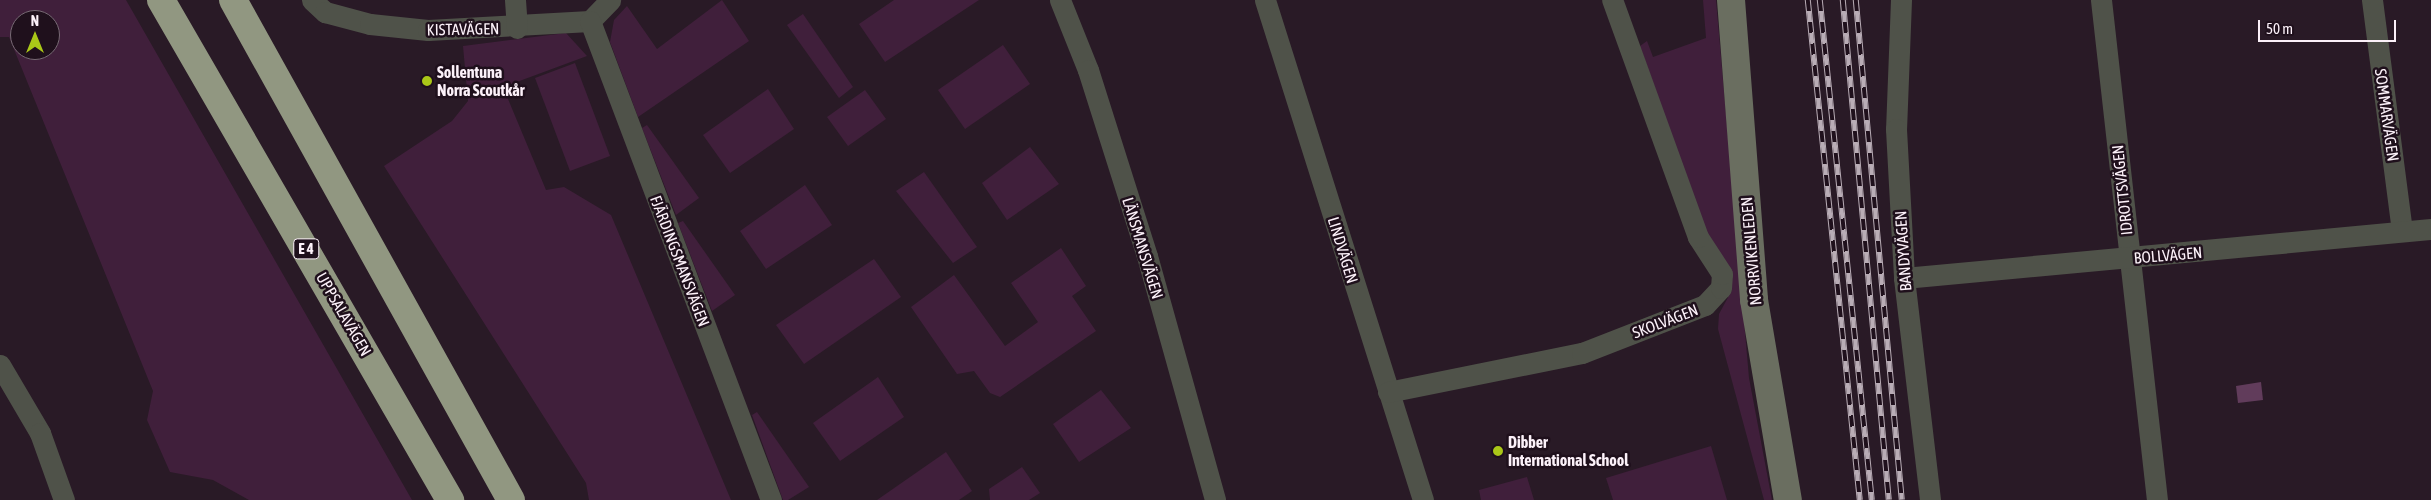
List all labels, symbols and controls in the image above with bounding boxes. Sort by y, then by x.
north arrow [10,10,60,60]
scale bar [2261,10,2398,42]
text: N [31,13,39,29]
street label: KISTAVÄGEN [427,19,499,39]
text: 50 m [2266,20,2293,37]
place label: Sollentuna Norra Scoutkår [437,62,524,100]
street label: SOMMARVÄGEN [2371,67,2403,163]
marker: Sollentuna Norra Scoutkår [421,75,433,87]
street label: IDROTTSVÄGEN [2108,144,2136,236]
street label: FJÄRDINGSMANSVÄGEN [646,193,714,329]
street label: LÄNSMANSVÄGEN [1118,195,1168,301]
street label: NORRVIKENLEDEN [1737,196,1765,306]
street label: BANDYVÄGEN [1891,210,1915,292]
street label: LINDVÄGEN [1324,214,1362,286]
road number: E 4 [292,236,320,262]
street label: BOLLVÄGEN [2133,242,2203,268]
street label: UPPSALAVÄGEN [312,269,376,359]
street label: SKOLVÄGEN [1629,300,1701,342]
place label: Dibber International School [1508,432,1629,470]
marker: Dibber International School [1492,445,1504,457]

